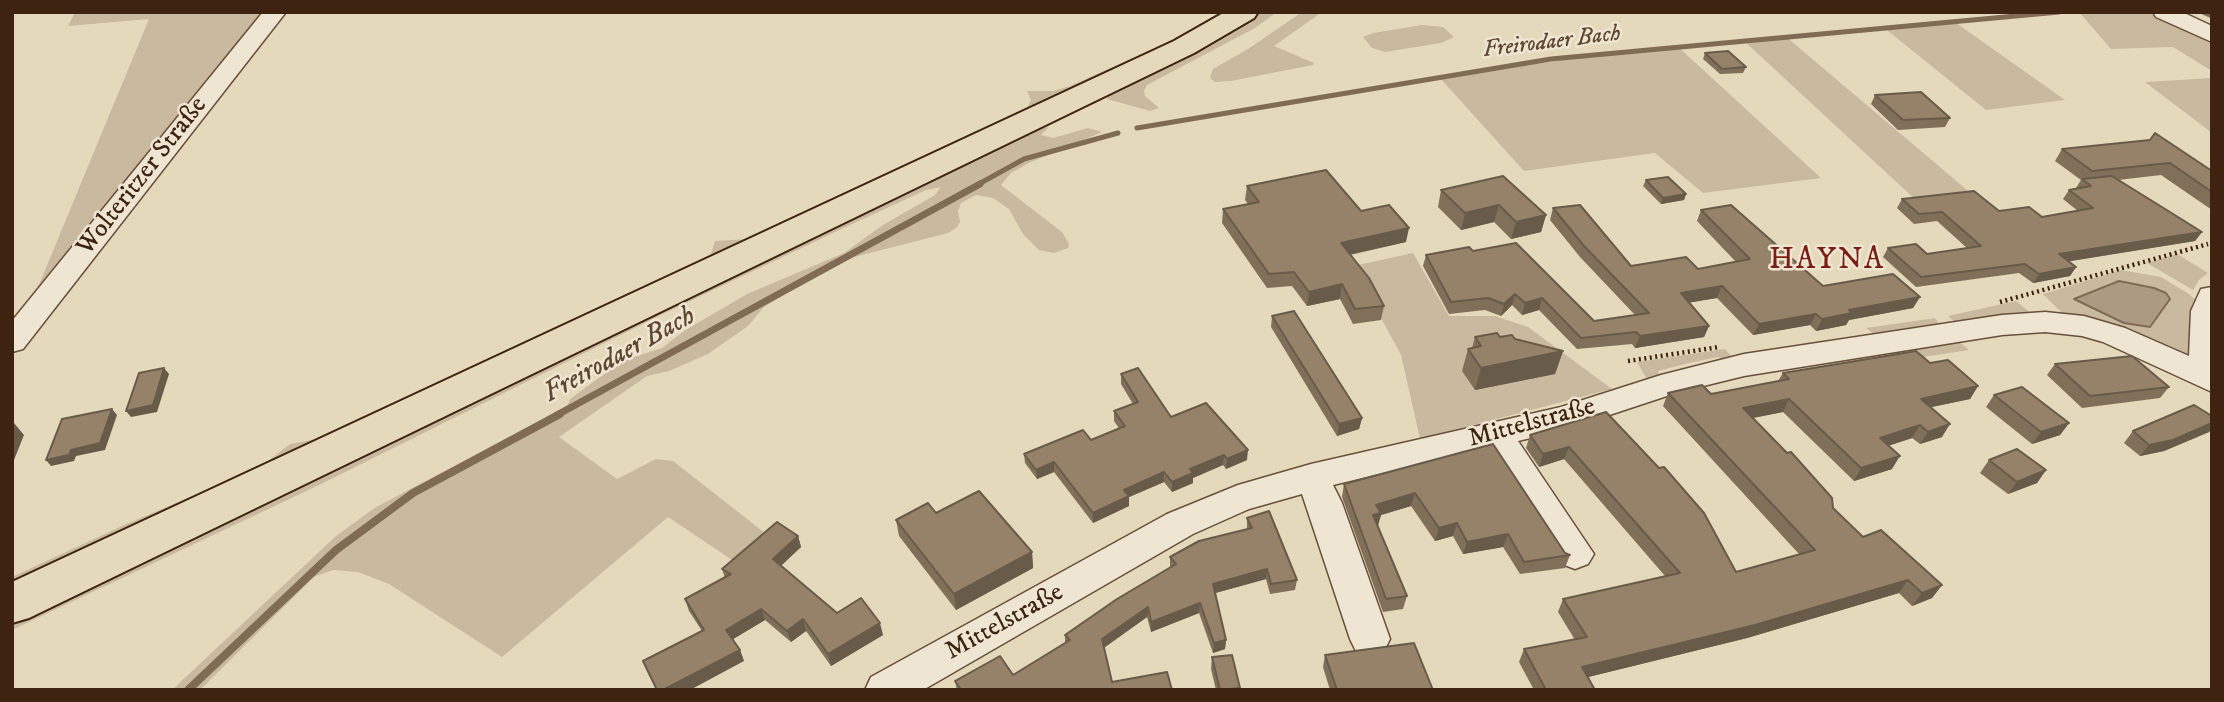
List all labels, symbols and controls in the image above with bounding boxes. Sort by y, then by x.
water label: Freirodaer Bach [1482,21,1622,65]
street label: Wolteritzer Straße [71,91,215,263]
district label: HAYNA [1770,244,1884,280]
water label: Freirodaer Bach [538,300,702,412]
street label: Mittelstraße [1465,392,1599,456]
street label: Mittelstraße [941,578,1069,668]

